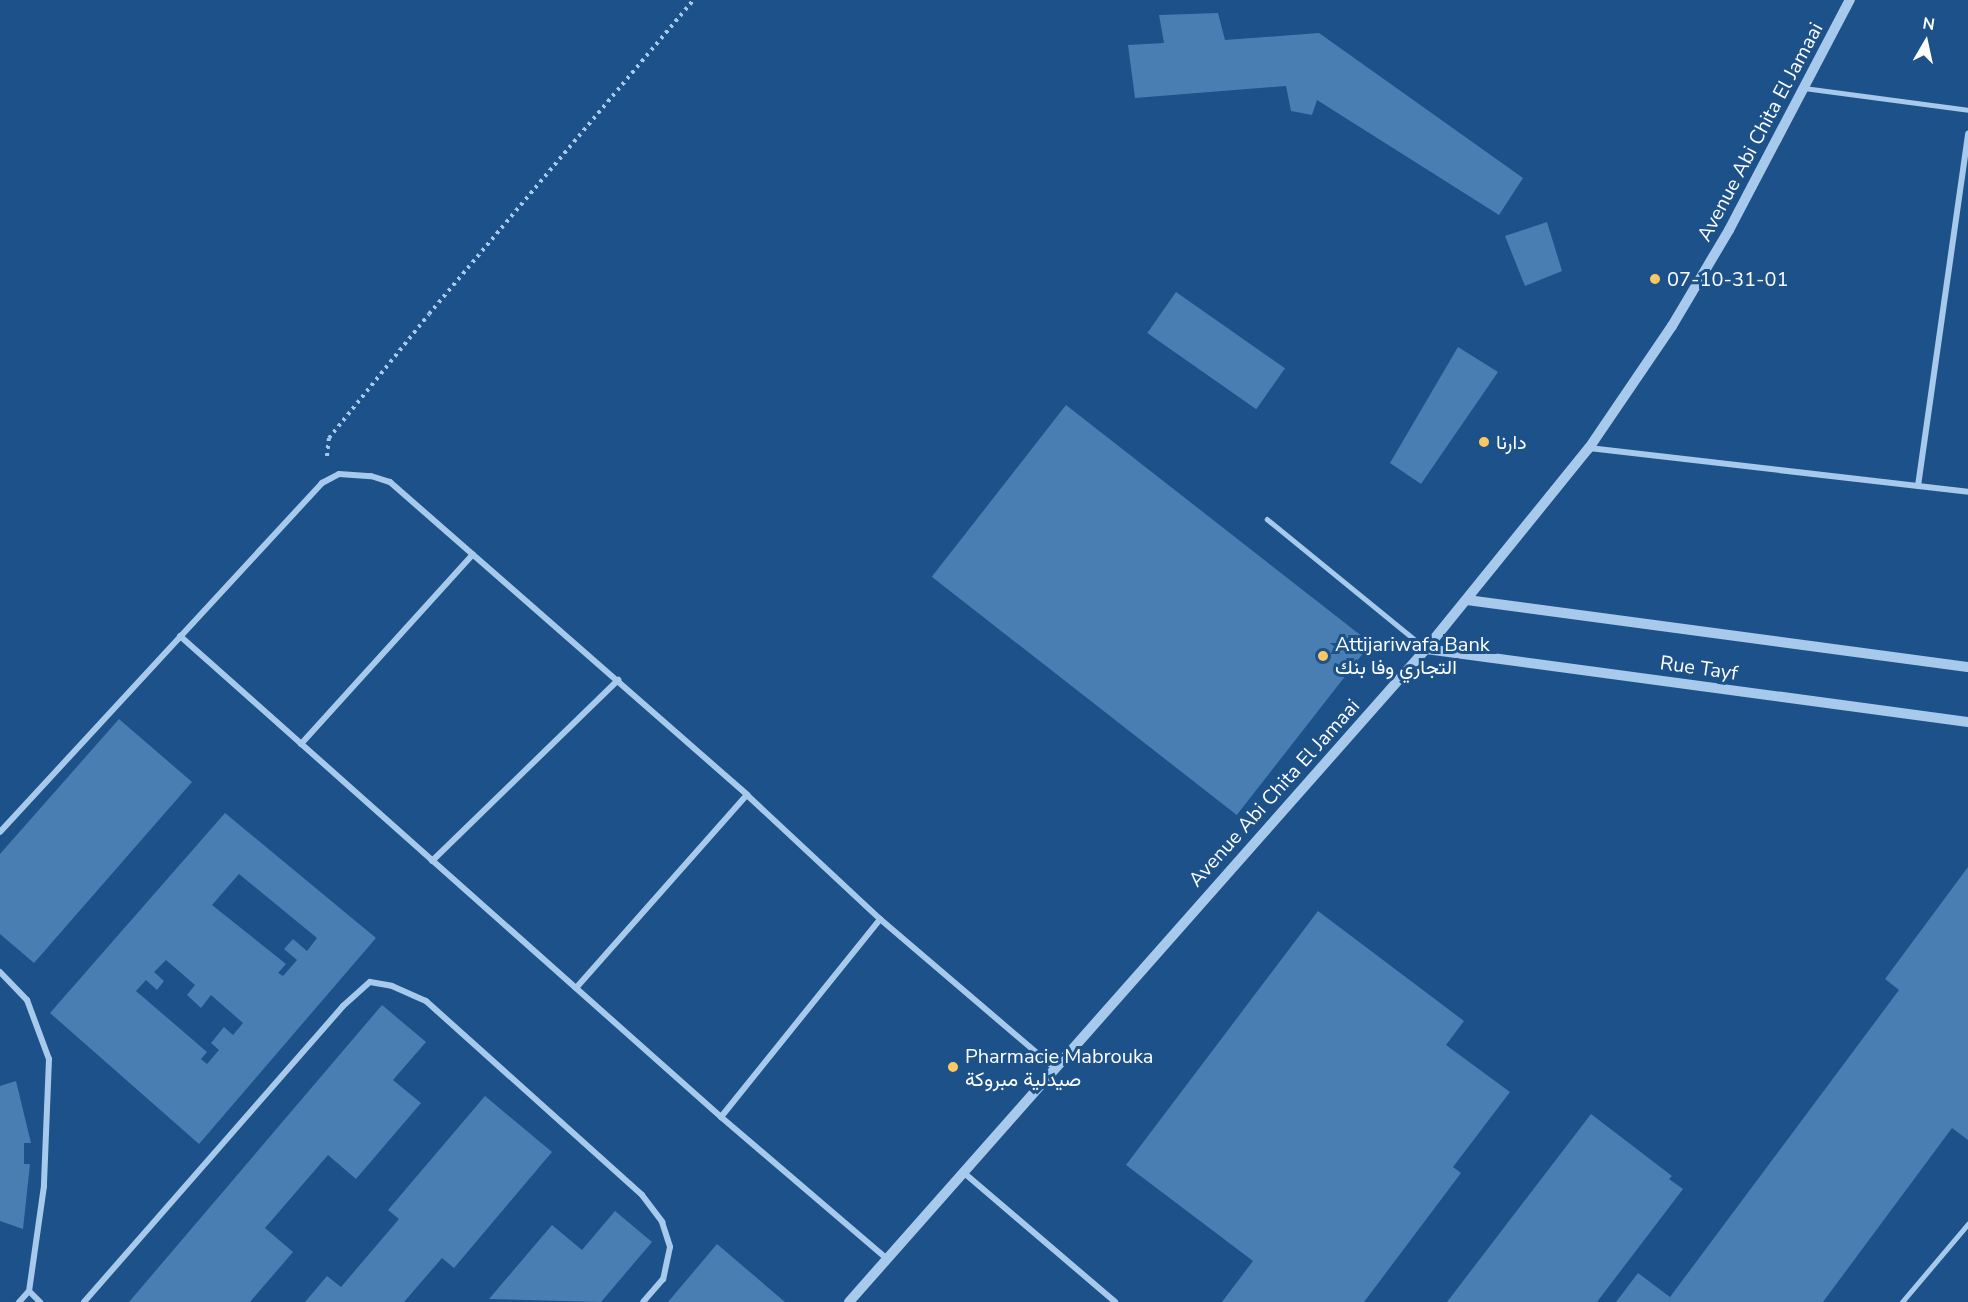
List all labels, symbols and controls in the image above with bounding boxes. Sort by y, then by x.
north arrow [1896,12,1956,72]
text: N [1921,12,1936,36]
street label: Avenue Abi Chita El Jamaai [1692,19,1828,245]
place label: 07-10-31-01 [1667,267,1788,291]
marker: 07-10-31-01 [1648,272,1662,286]
place label: دارنا [1496,430,1527,454]
marker: دارنا [1477,435,1491,449]
place label: Attijariwafa Bank التجاري وفا بنك [1335,632,1490,679]
marker: Attijariwafa Bank التجاري وفا بنك [1316,649,1330,663]
street label: Rue Tayf [1658,651,1740,685]
street label: Avenue Abi Chita El Jamaai [1183,694,1365,892]
place label: Pharmacie Mabrouka صيدلية مبروكة [965,1044,1153,1091]
marker: Pharmacie Mabrouka صيدلية مبروكة [946,1060,960,1074]

